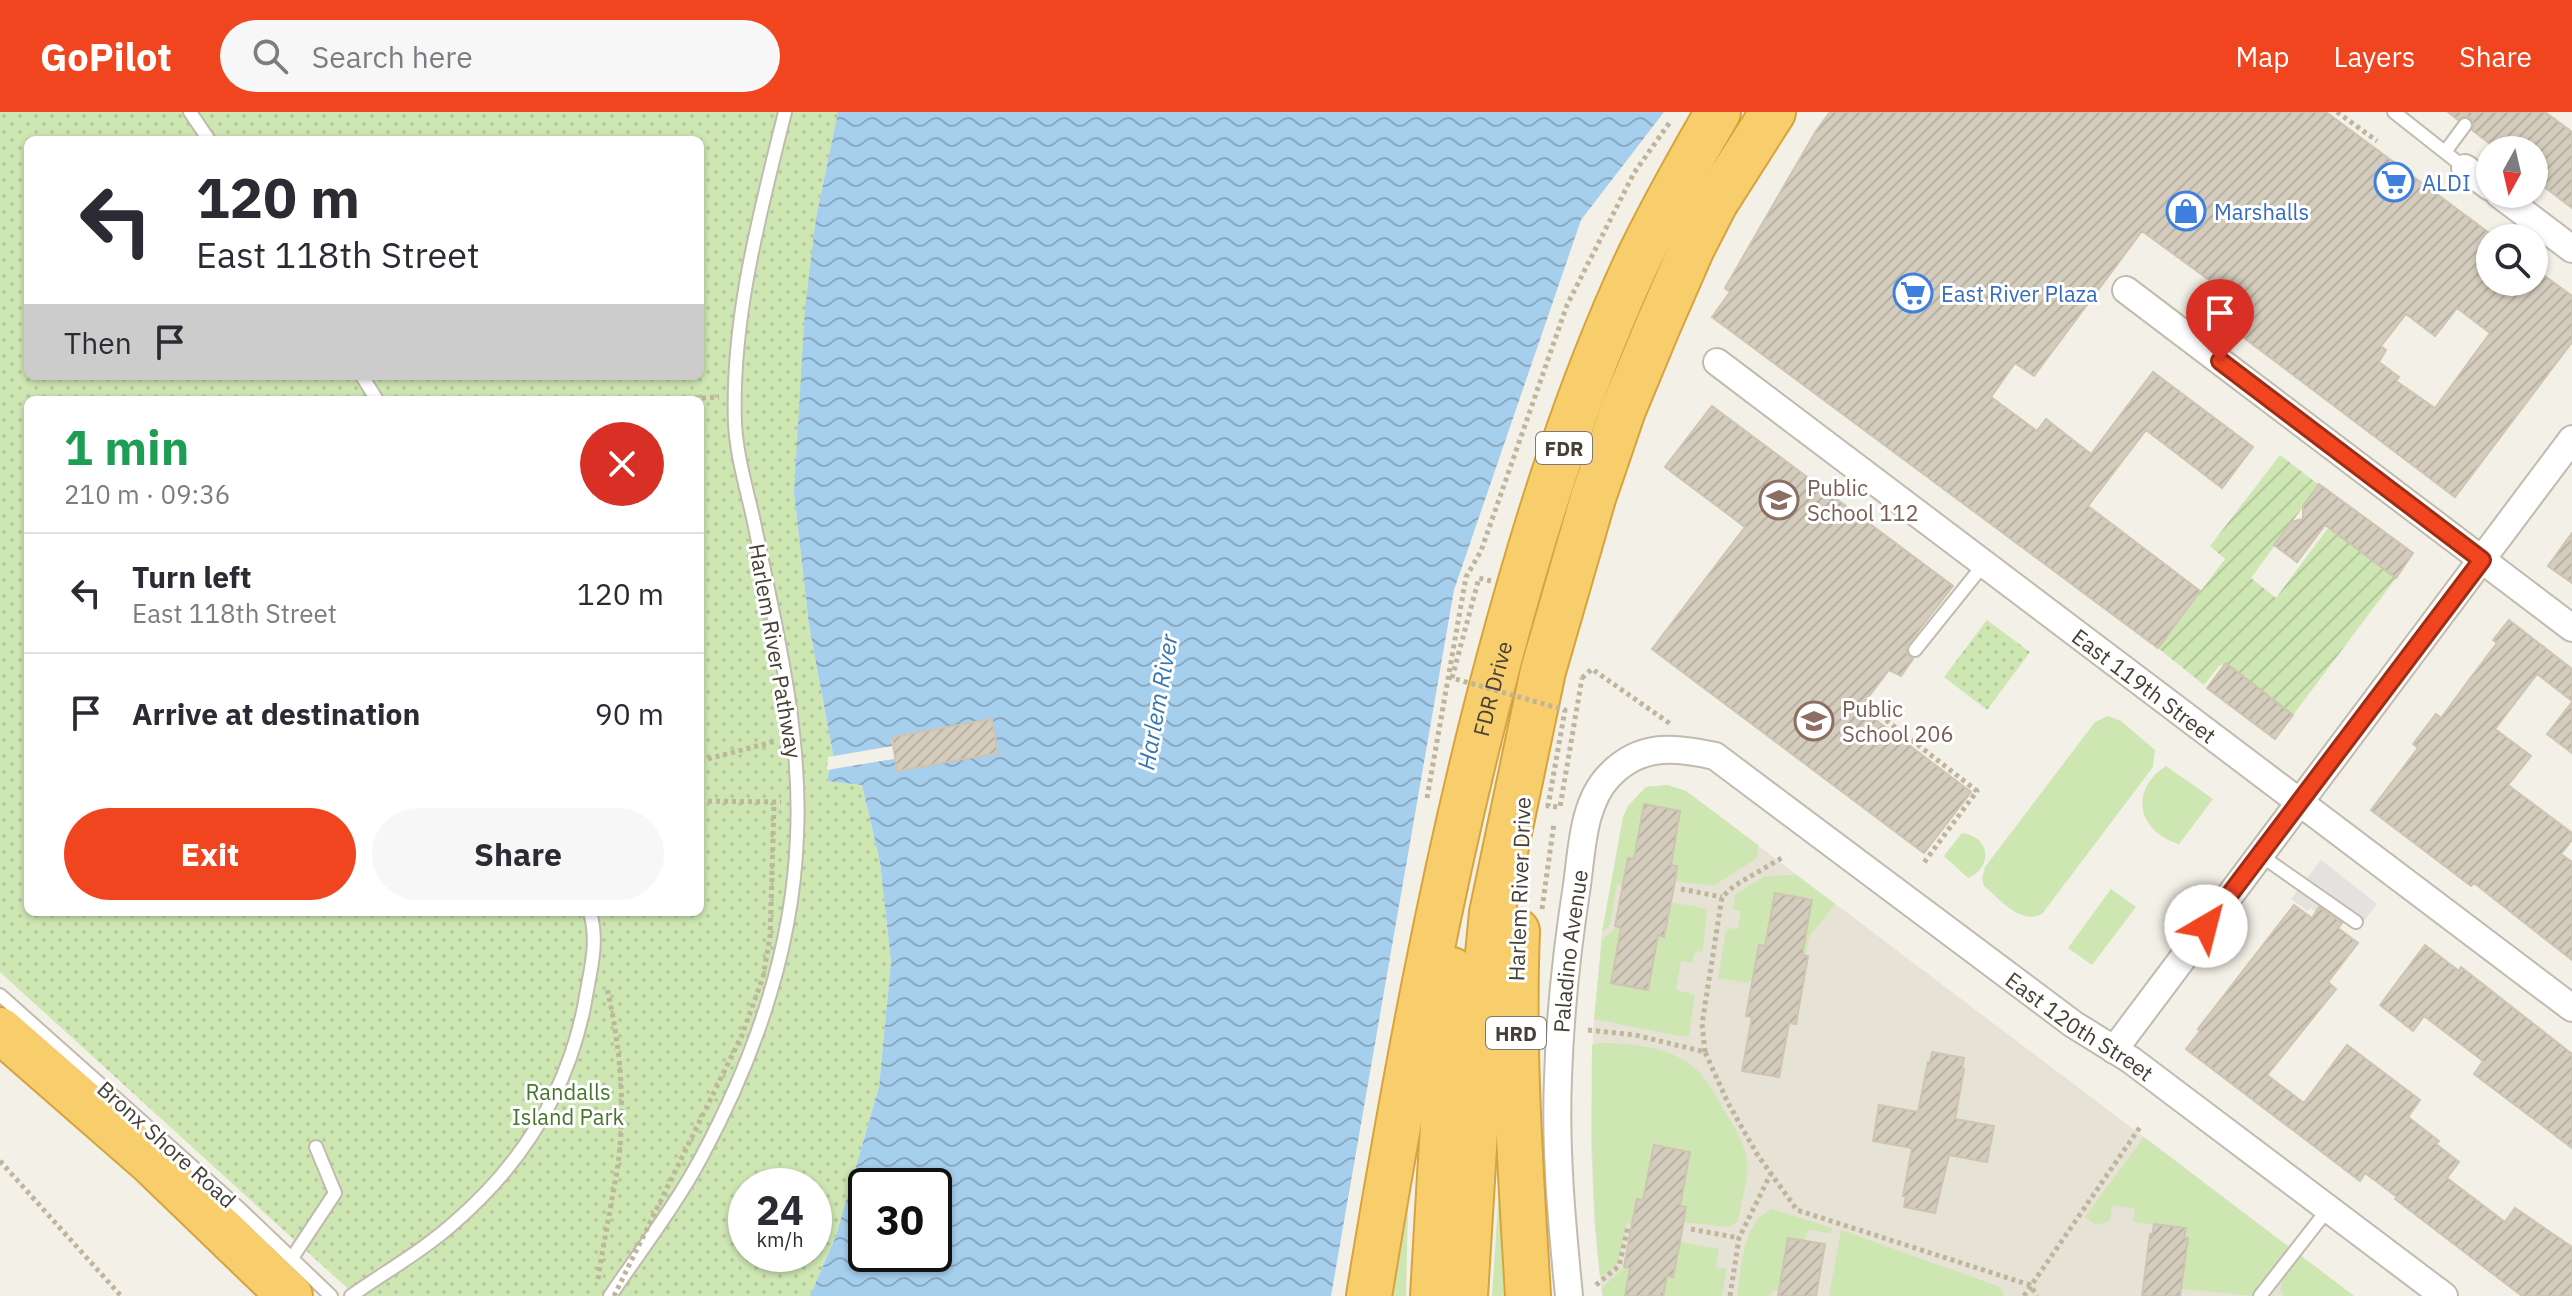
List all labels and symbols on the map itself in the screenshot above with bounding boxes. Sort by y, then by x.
north arrow [2476,136,2548,208]
supermarket icon: ALDI [2373,161,2415,203]
place label: ALDI [2422,168,2471,197]
shop icon: Marshalls [2165,190,2207,232]
place label: Marshalls [2214,197,2309,226]
supermarket icon: East River Plaza [1892,272,1934,314]
place label: East River Plaza [1941,279,2098,308]
pin [2186,279,2254,361]
road number: FDR [1536,432,1592,464]
place label: Public School 112 [1807,473,1919,527]
school or university icon: Public School 112 [1758,479,1800,521]
street label: Harlem River Pathway [743,541,809,761]
street label: East 119th Street [2067,621,2223,749]
water label: Harlem River [1129,630,1185,773]
street label: FDR Drive [1465,638,1518,739]
place label: Public School 206 [1842,694,1954,748]
school or university icon: Public School 206 [1793,700,1835,742]
street label: Harlem River Drive [1501,796,1537,982]
street label: Paladino Avenue [1546,868,1593,1034]
position arrow [2164,884,2248,968]
street label: East 120th Street [2000,964,2160,1087]
road number: HRD [1486,1017,1546,1049]
street label: Bronx Shore Road [92,1074,242,1214]
park label: Randalls Island Park [512,1077,625,1131]
speed limit sign: 30 [848,1168,952,1272]

